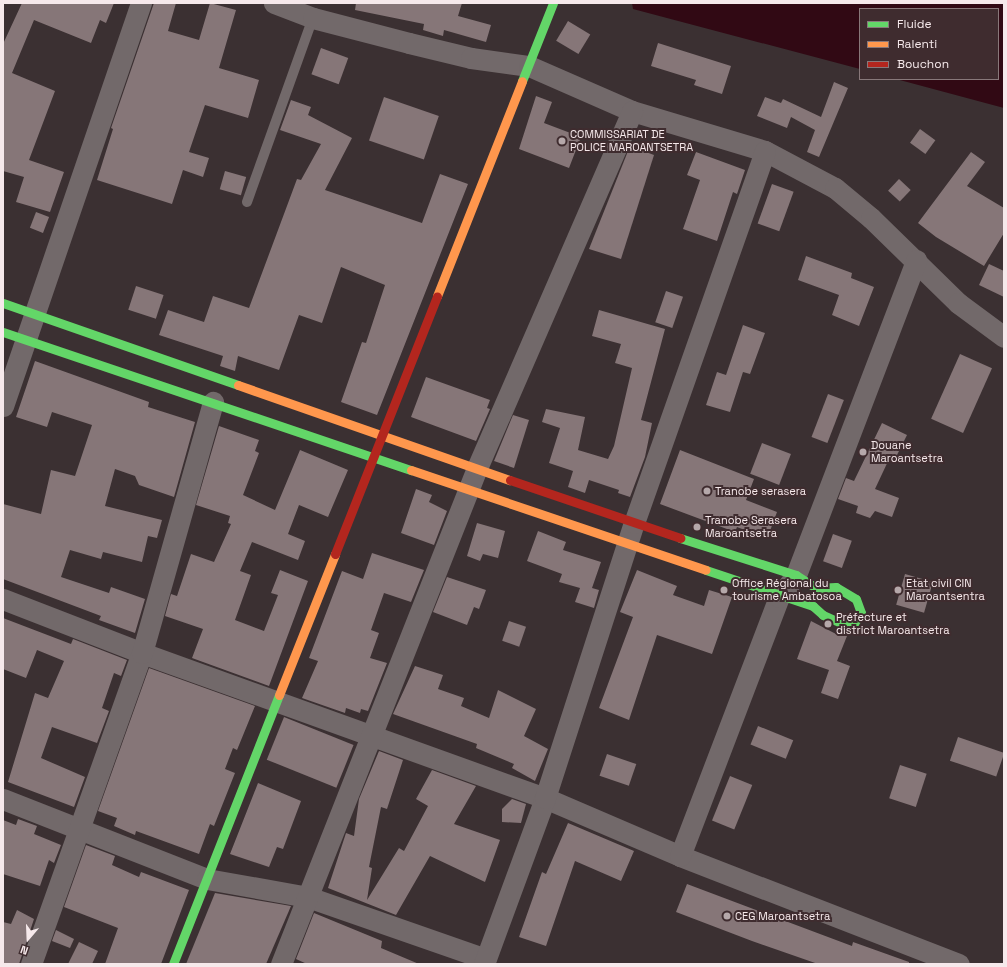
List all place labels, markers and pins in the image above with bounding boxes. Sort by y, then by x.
place label: COMMISSARIAT DE POLICE MAROANTSETRA [570,128,693,154]
marker: COMMISSARIAT DE POLICE MAROANTSETRA [557,136,567,146]
place label: Douane Maroantsetra [871,439,943,465]
marker: Douane Maroantsetra [858,447,868,457]
place label: Tranobe serasera [715,484,806,498]
marker: Tranobe serasera [702,486,712,496]
place label: Tranobe Serasera Maroantsetra [705,514,797,540]
marker: Tranobe Serasera Maroantsetra [692,522,702,532]
place label: Office Régional du tourisme Ambatosoa [732,577,842,603]
place label: Etat civil CIN Maroantsentra [906,577,985,603]
marker: Office Régional du tourisme Ambatosoa [719,585,729,595]
marker: Etat civil CIN Maroantsentra [893,585,903,595]
place label: Préfecture et district Maroantsetra [836,611,950,637]
marker: Préfecture et district Maroantsetra [823,619,833,629]
place label: CEG Maroantsetra [735,909,830,923]
marker: CEG Maroantsetra [722,911,732,921]

